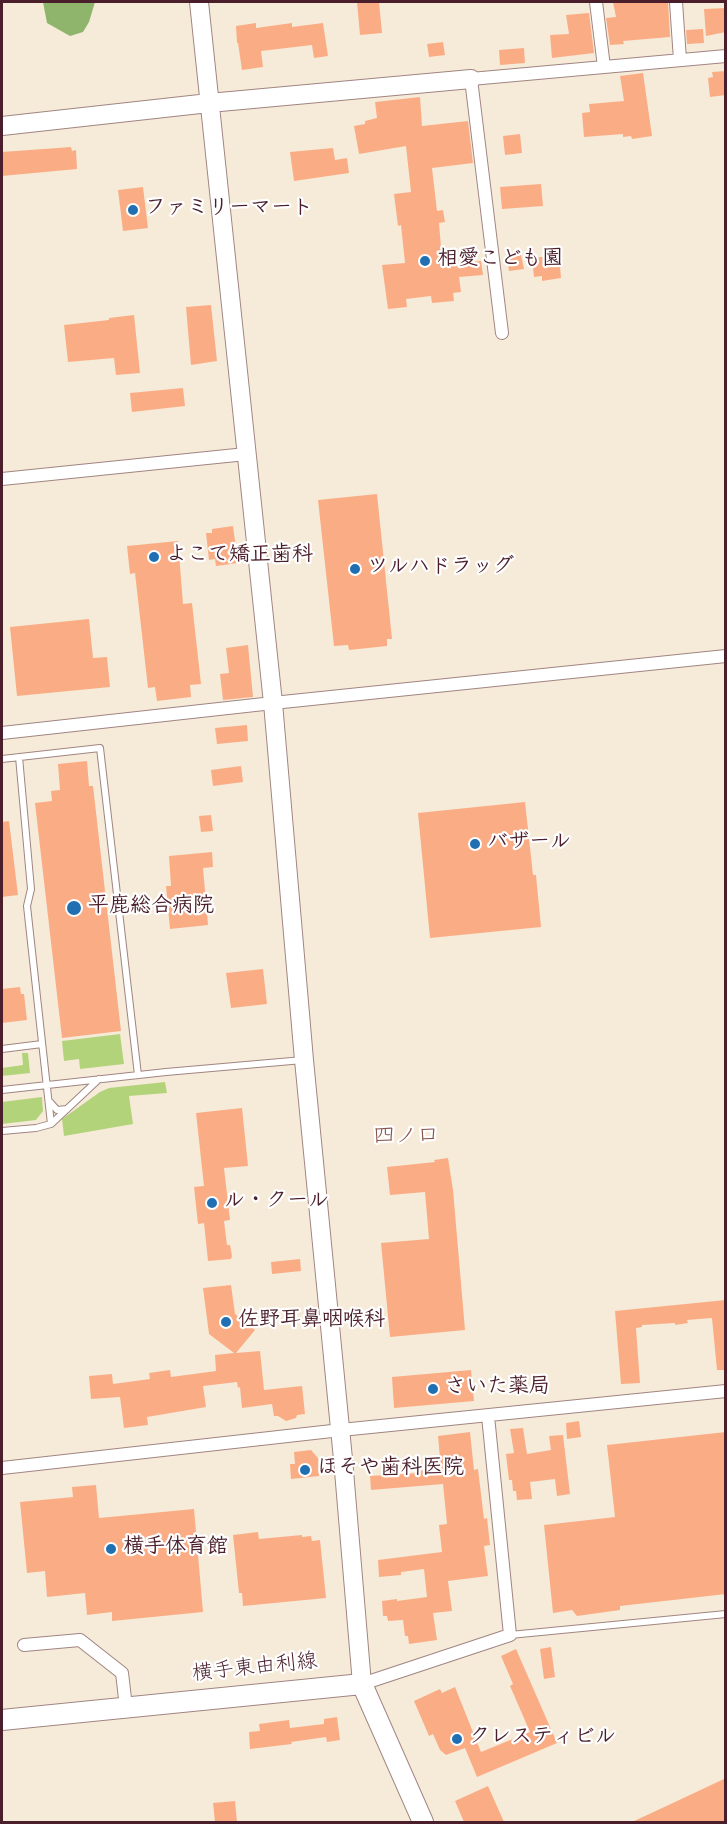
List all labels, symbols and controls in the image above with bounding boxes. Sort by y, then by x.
place label: ファミリーマート [145,197,313,223]
marker: ファミリーマート [126,203,140,217]
place label: 相愛こども園 [437,248,563,274]
marker: 相愛こども園 [418,254,432,268]
place label: よこて矯正歯科 [166,544,313,570]
marker: よこて矯正歯科 [147,550,161,564]
place label: ツルハドラッグ [367,556,514,582]
marker: ツルハドラッグ [348,562,362,576]
place label: バザール [487,831,571,857]
marker: バザール [468,837,482,851]
place label: 平鹿総合病院 [88,895,214,921]
marker: 平鹿総合病院 [65,899,83,917]
district label: 四ノ口 [373,1126,439,1152]
place label: ル・クール [224,1190,329,1216]
marker: ル・クール [205,1196,219,1210]
place label: 佐野耳鼻咽喉科 [238,1309,385,1335]
marker: 佐野耳鼻咽喉科 [219,1315,233,1329]
place label: さいた薬局 [445,1376,550,1402]
marker: さいた薬局 [426,1382,440,1396]
place label: ほそや歯科医院 [317,1457,464,1483]
marker: ほそや歯科医院 [298,1463,312,1477]
place label: 横手体育館 [123,1536,228,1562]
marker: 横手体育館 [104,1542,118,1556]
street label: 横手東由利線 [191,1651,319,1689]
place label: クレスティビル [469,1726,616,1752]
marker: クレスティビル [450,1732,464,1746]

